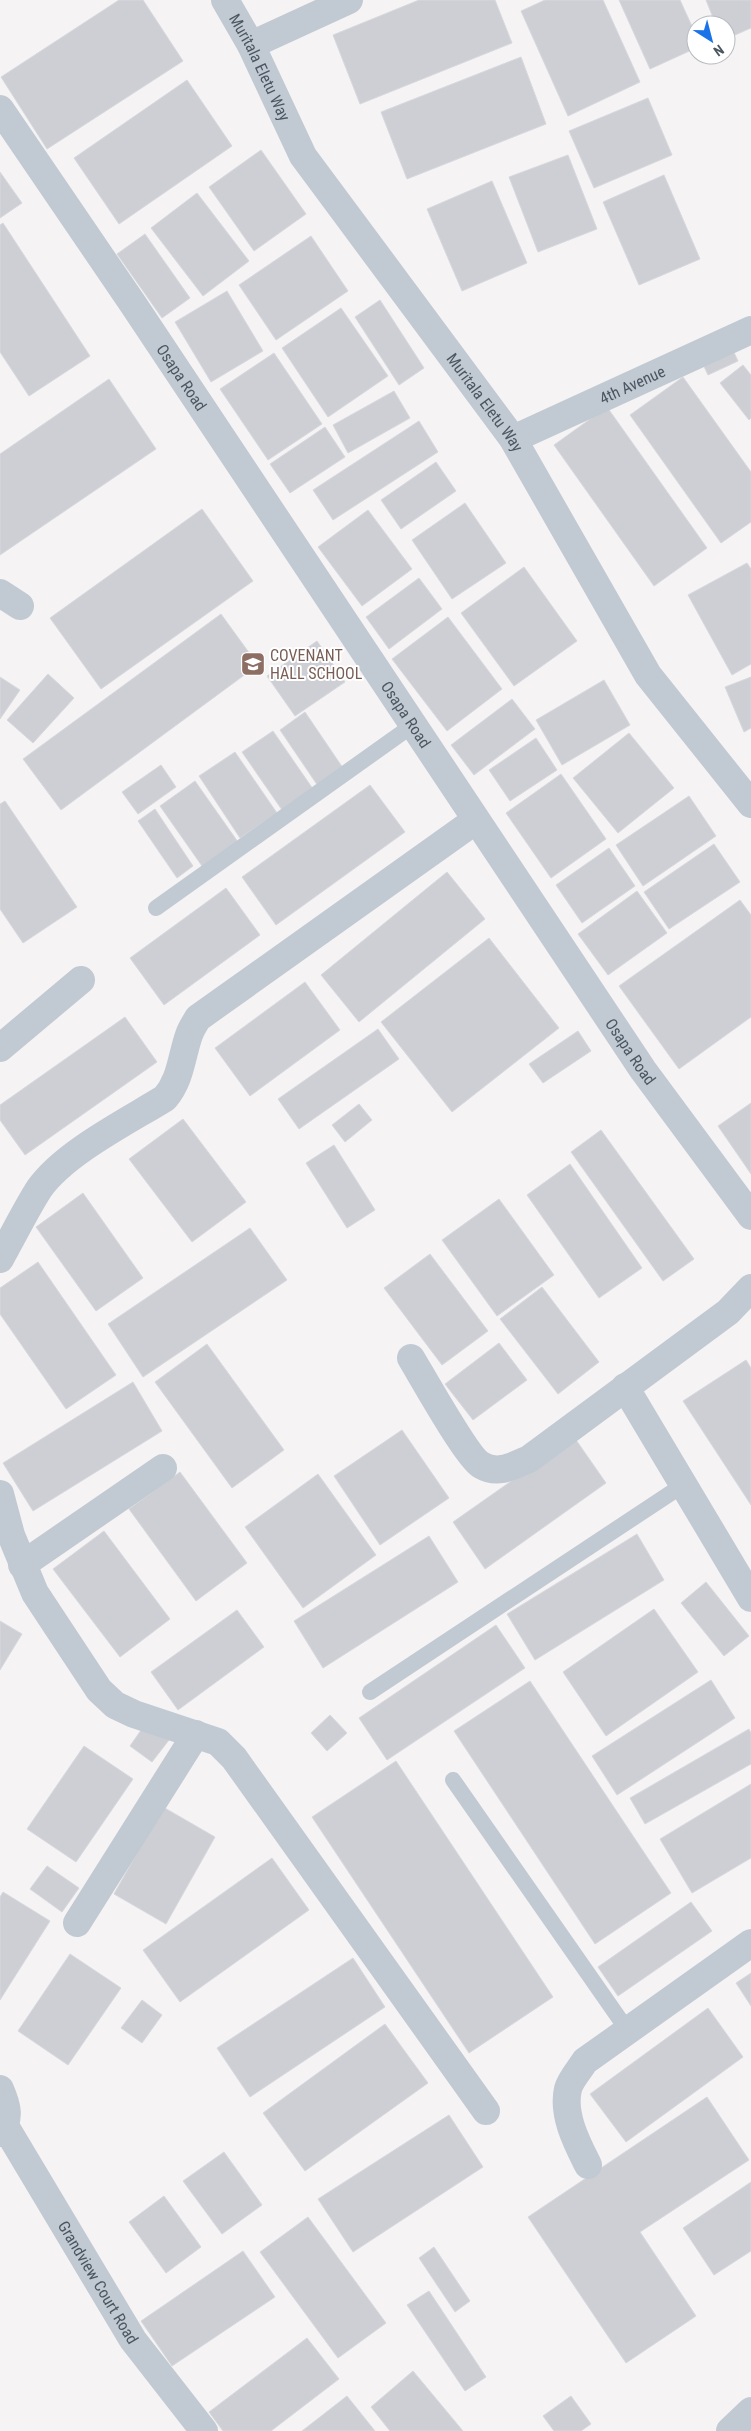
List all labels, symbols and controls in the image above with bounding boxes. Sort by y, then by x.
street label: Muritala Eletu Way [225,11,294,124]
north arrow [686,15,736,65]
text: N [710,42,727,60]
street label: Osapa Road [152,341,210,414]
street label: Muritala Eletu Way [443,350,527,455]
street label: 4th Avenue [596,362,668,408]
place label: COVENANT HALL SCHOOL [270,646,363,683]
school or university icon: COVENANT HALL SCHOOL [240,651,266,677]
street label: Osapa Road [377,678,435,751]
street label: Osapa Road [601,1015,660,1089]
street label: Grandview Court Road [54,2217,142,2347]

